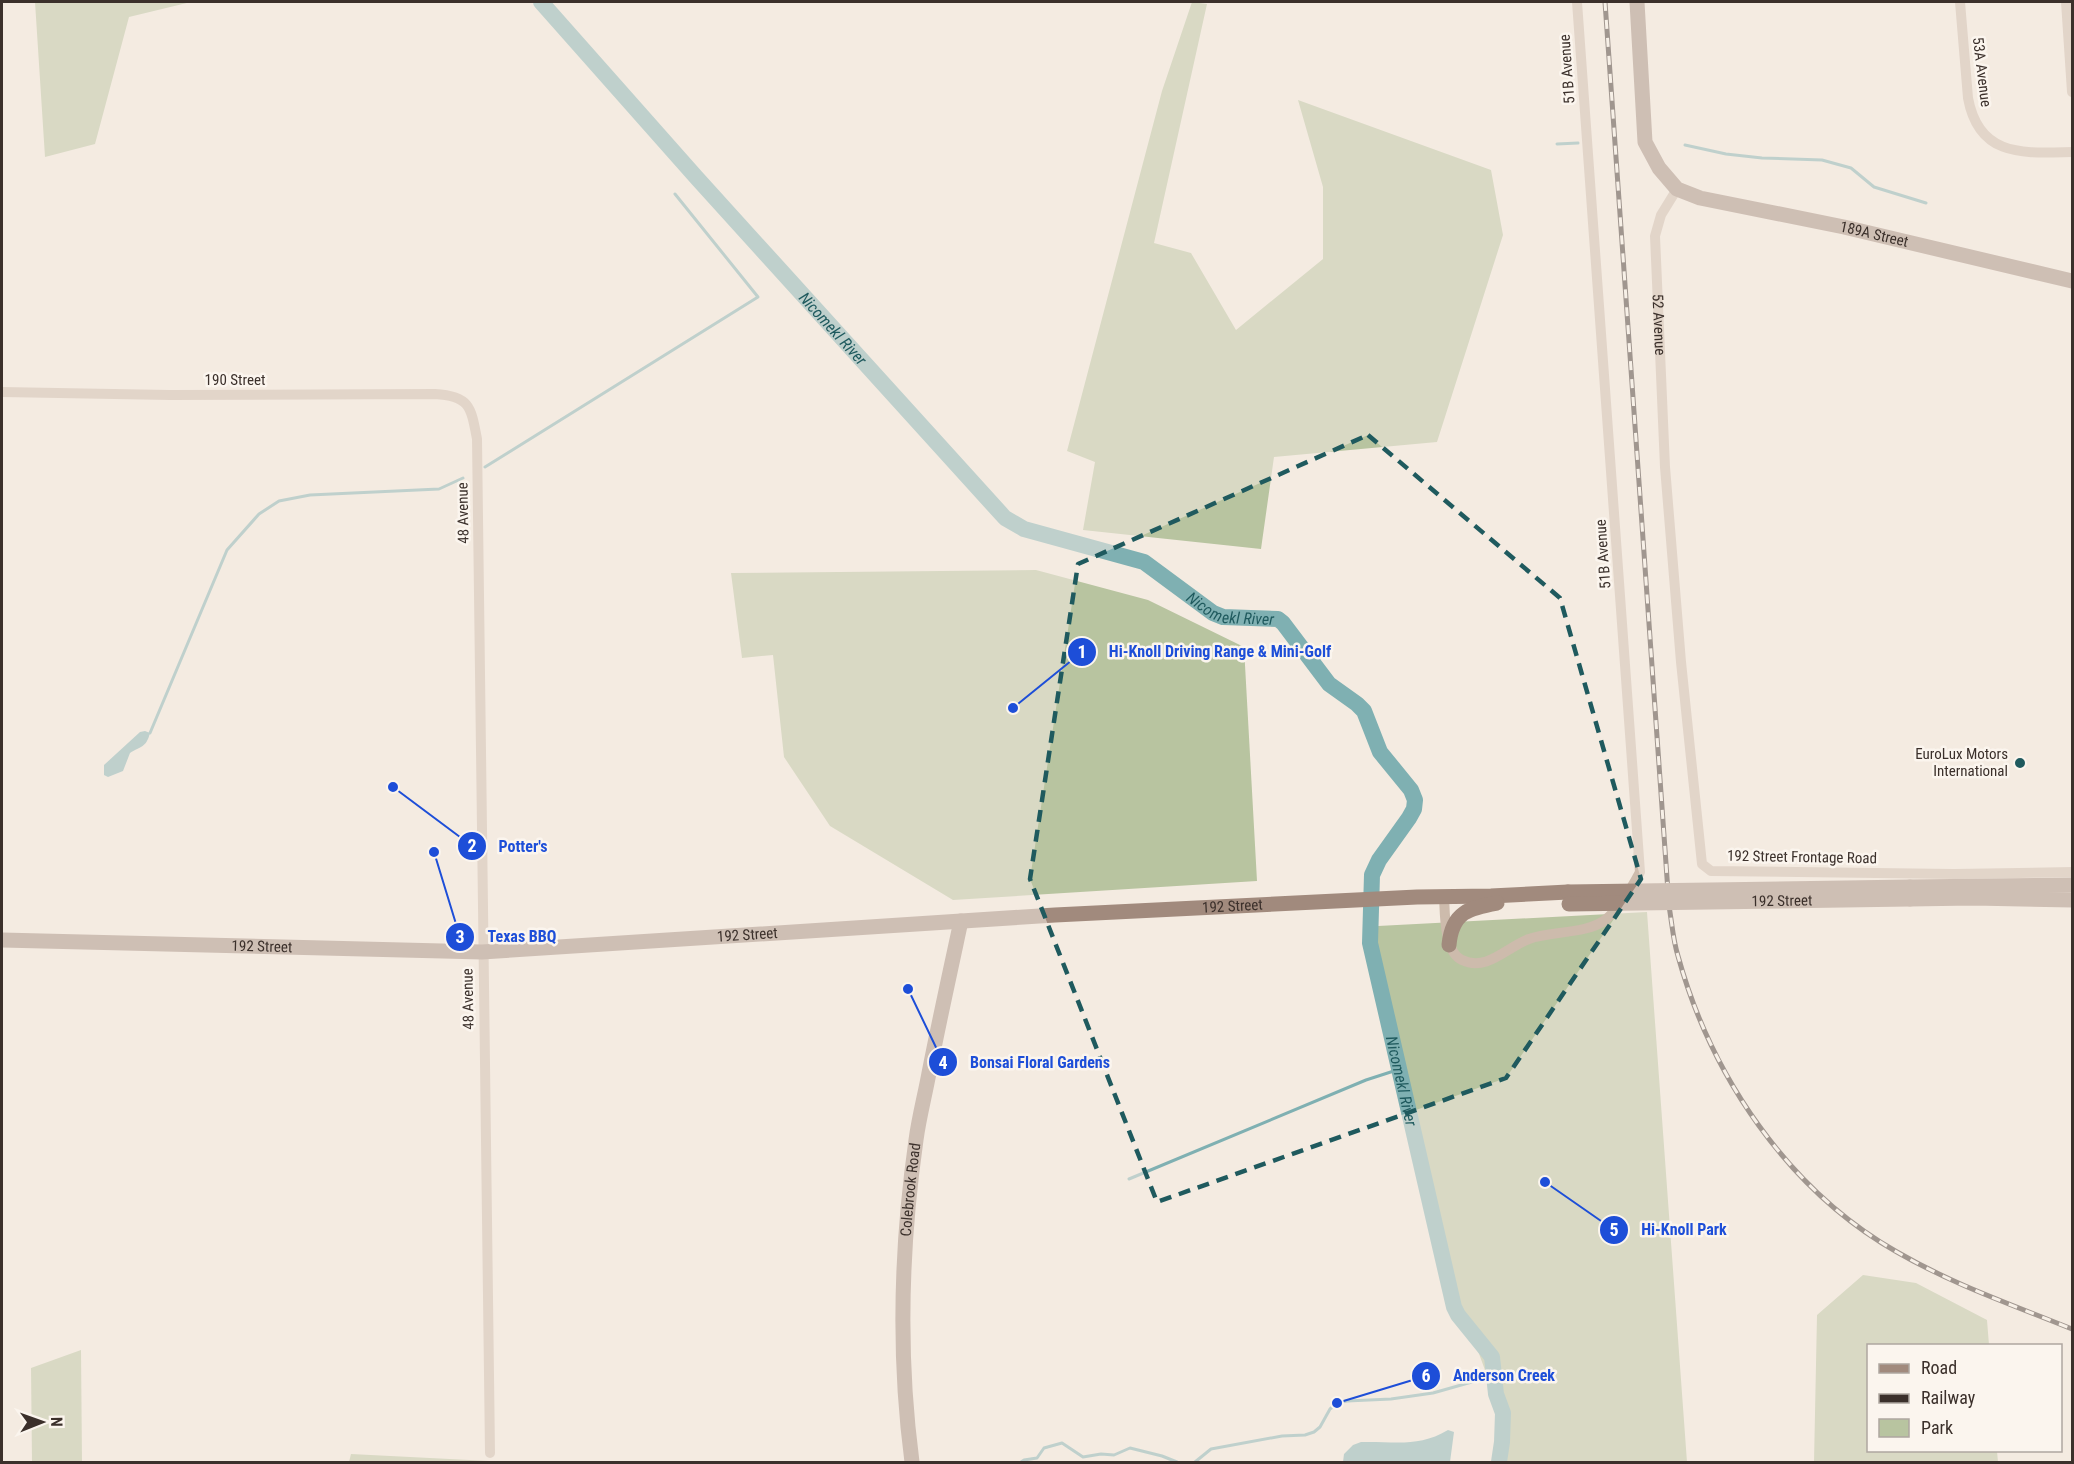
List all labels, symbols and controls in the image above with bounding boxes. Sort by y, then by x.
street label: 51B Avenue [1556,34,1578,104]
street label: 53A Avenue [1969,36,1995,108]
street label: 189A Street [1839,217,1910,251]
water label: Nicomekl River [795,288,871,370]
street label: 52 Avenue [1649,293,1669,356]
street label: 190 Street [205,371,265,389]
street label: 48 Avenue [453,482,473,544]
street label: 51B Avenue [1592,519,1614,589]
water label: Nicomekl River [1183,588,1275,629]
callout: Hi-Knoll Driving Range & Mini-Golf [1067,635,1343,669]
text: 1 [1077,641,1087,662]
text: Hi-Knoll Driving Range & Mini-Golf [1109,642,1332,661]
place label: EuroLux Motors International [1915,745,2008,780]
marker: EuroLux Motors International [2013,756,2027,770]
callout: Potter's [457,829,560,863]
text: 2 [467,835,477,856]
text: Potter's [499,837,547,856]
street label: 192 Street Frontage Road [1727,847,1877,867]
street label: 192 Street [1751,891,1813,910]
street label: 192 Street [1202,896,1263,917]
callout: Texas BBQ [445,920,568,954]
street label: 192 Street [716,924,778,946]
text: 3 [455,926,465,947]
text: Texas BBQ [488,927,556,946]
street label: 192 Street [231,937,293,956]
street label: 48 Avenue [458,968,478,1030]
water label: Nicomekl River [1382,1034,1421,1129]
callout: Bonsai Floral Gardens [928,1045,1122,1079]
text: 4 [938,1052,948,1073]
text: Bonsai Floral Gardens [970,1053,1110,1072]
street label: Colebrook Road [897,1142,924,1237]
callout: Hi-Knoll Park [1599,1213,1738,1247]
text: 5 [1609,1219,1619,1240]
text: Hi-Knoll Park [1641,1220,1727,1239]
legend [1867,1344,2062,1452]
text: Road [1921,1357,1957,1378]
callout: Anderson Creek [1411,1359,1567,1393]
text: 6 [1421,1365,1431,1386]
text: Anderson Creek [1453,1366,1555,1385]
text: Railway [1921,1387,1976,1408]
north arrow [12,1392,72,1452]
text: N [47,1417,66,1427]
text: Park [1921,1417,1953,1438]

